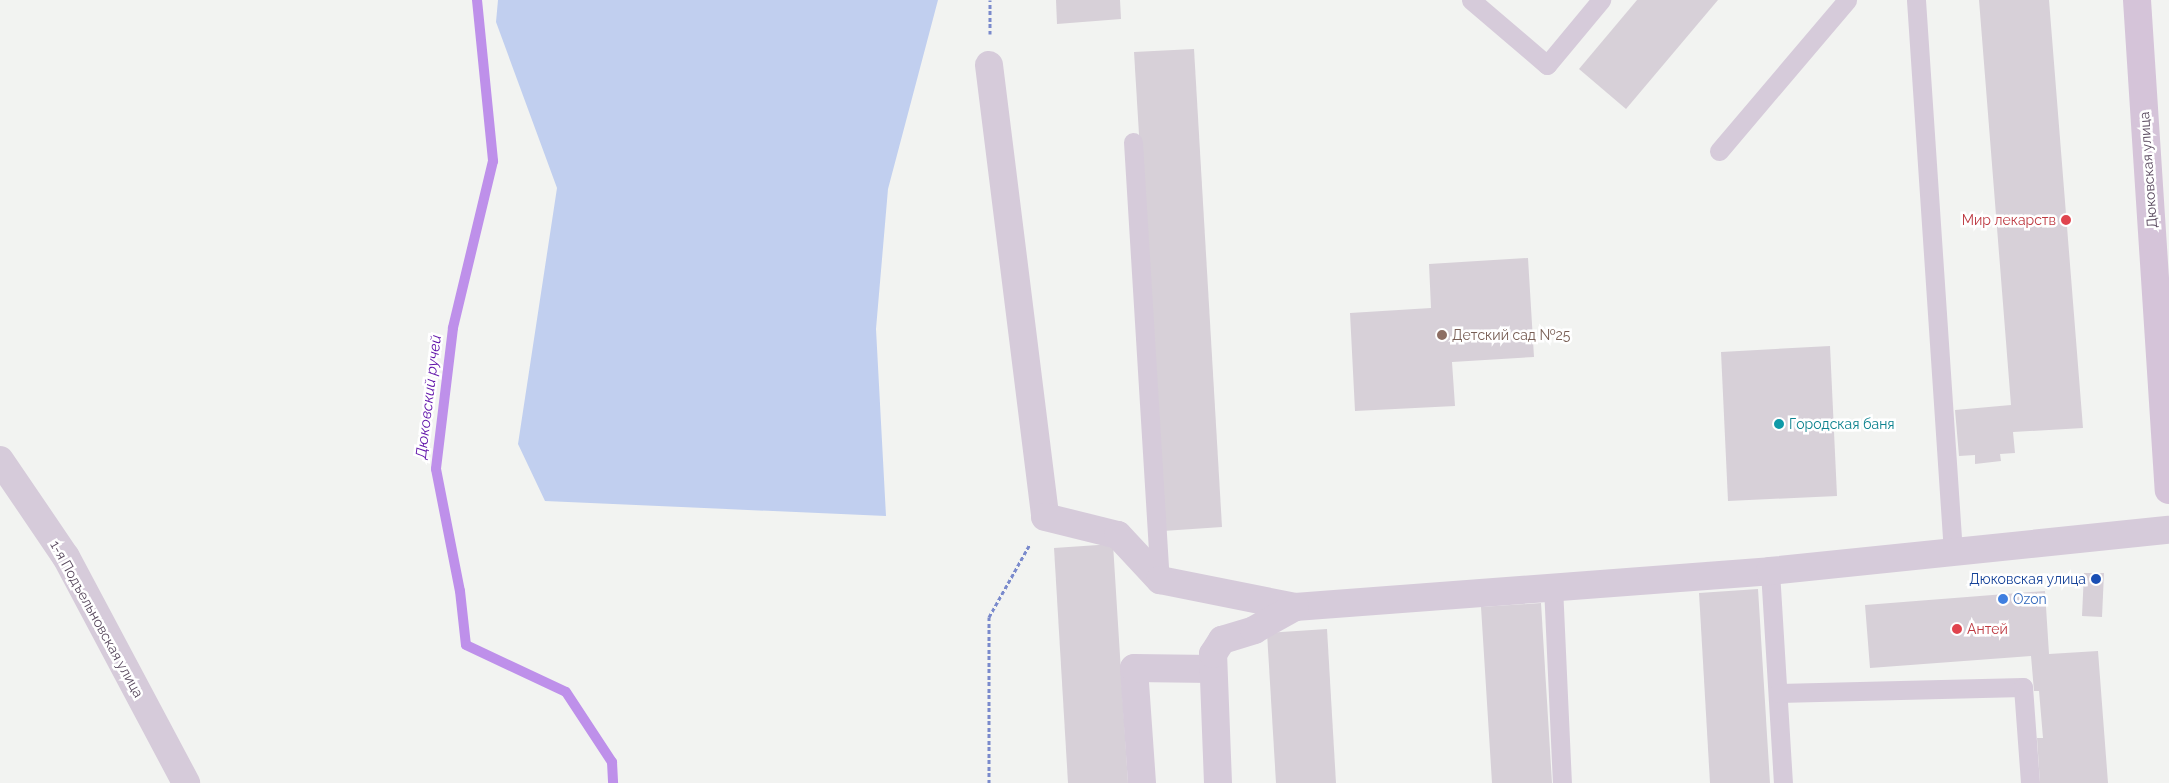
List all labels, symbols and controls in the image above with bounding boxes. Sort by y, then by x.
street label: Дюковская улица [2136,111,2160,229]
place label: Мир лекарств [1962,212,2056,228]
marker: Мир лекарств [2060,214,2072,226]
place label: Детский сад №25 [1452,327,1570,343]
marker: Детский сад №25 [1436,329,1448,341]
water label: Дюковский ручей [412,334,446,460]
place label: Городская баня [1789,416,1895,432]
marker: Городская баня [1773,418,1785,430]
street label: 1-я Подъельновская улица [47,537,147,701]
place label: Дюковская улица [1969,571,2086,587]
marker: Дюковская улица [2090,573,2102,585]
place label: Ozon [2013,591,2047,607]
marker: Ozon [1997,593,2009,605]
place label: Антей [1967,621,2008,637]
marker: Антей [1951,623,1963,635]

